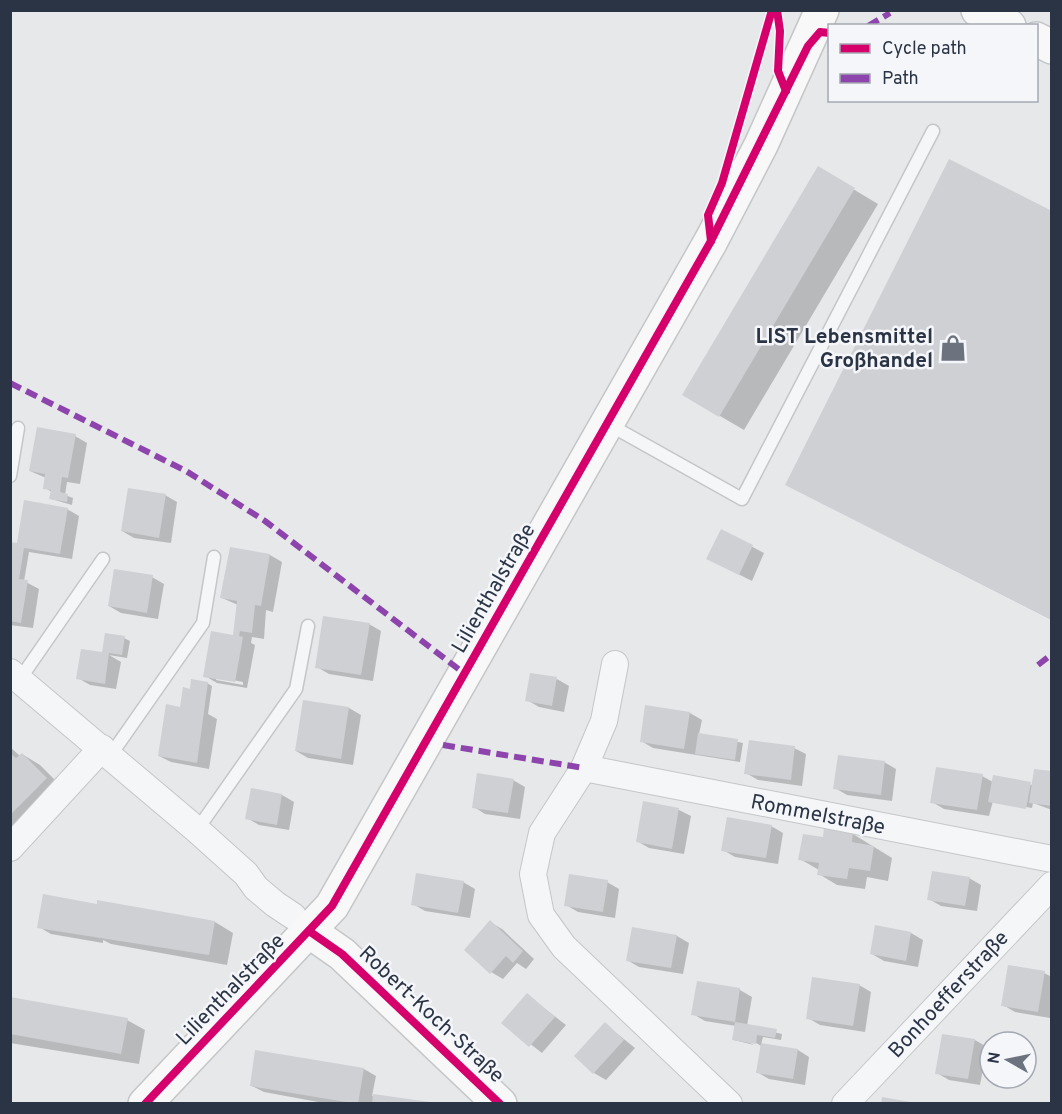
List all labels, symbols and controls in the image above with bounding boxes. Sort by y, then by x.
legend [828,24,1038,102]
text: Cycle path [882,38,967,61]
text: Path [882,68,919,91]
place label: LIST Lebensmittel Großhandel [755,324,933,375]
shop icon: LIST Lebensmittel Großhandel [938,333,968,363]
street label: Lilienthalstraße [446,519,542,658]
street label: Rommelstraße [748,789,887,842]
street label: Bonhoefferstraße [883,926,1015,1065]
street label: Lilienthalstraße [171,928,291,1052]
street label: Robert-Koch-Straße [353,941,509,1090]
north arrow [978,1030,1038,1090]
text: N [984,1051,1006,1065]

